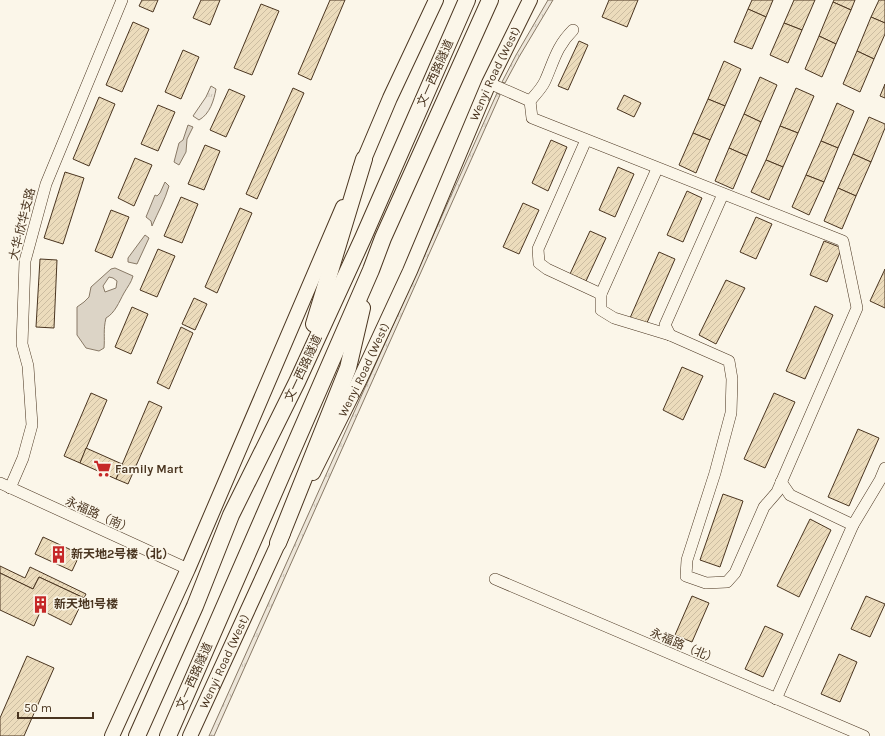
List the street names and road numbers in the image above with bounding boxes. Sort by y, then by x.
street label: Wenyi Road (West) [467,24,523,123]
street label: 文一西路隧道 [414,37,456,109]
street label: 大华·欣华支路 [6,186,38,262]
street label: Wenyi Road (West) [335,321,392,419]
street label: 文一西路隧道 [281,332,325,404]
street label: 永福路（南） [63,494,135,536]
street label: Wenyi Road (West) [196,612,252,711]
street label: 永福路（北） [648,625,720,667]
street label: 文一西路隧道 [173,640,215,712]

